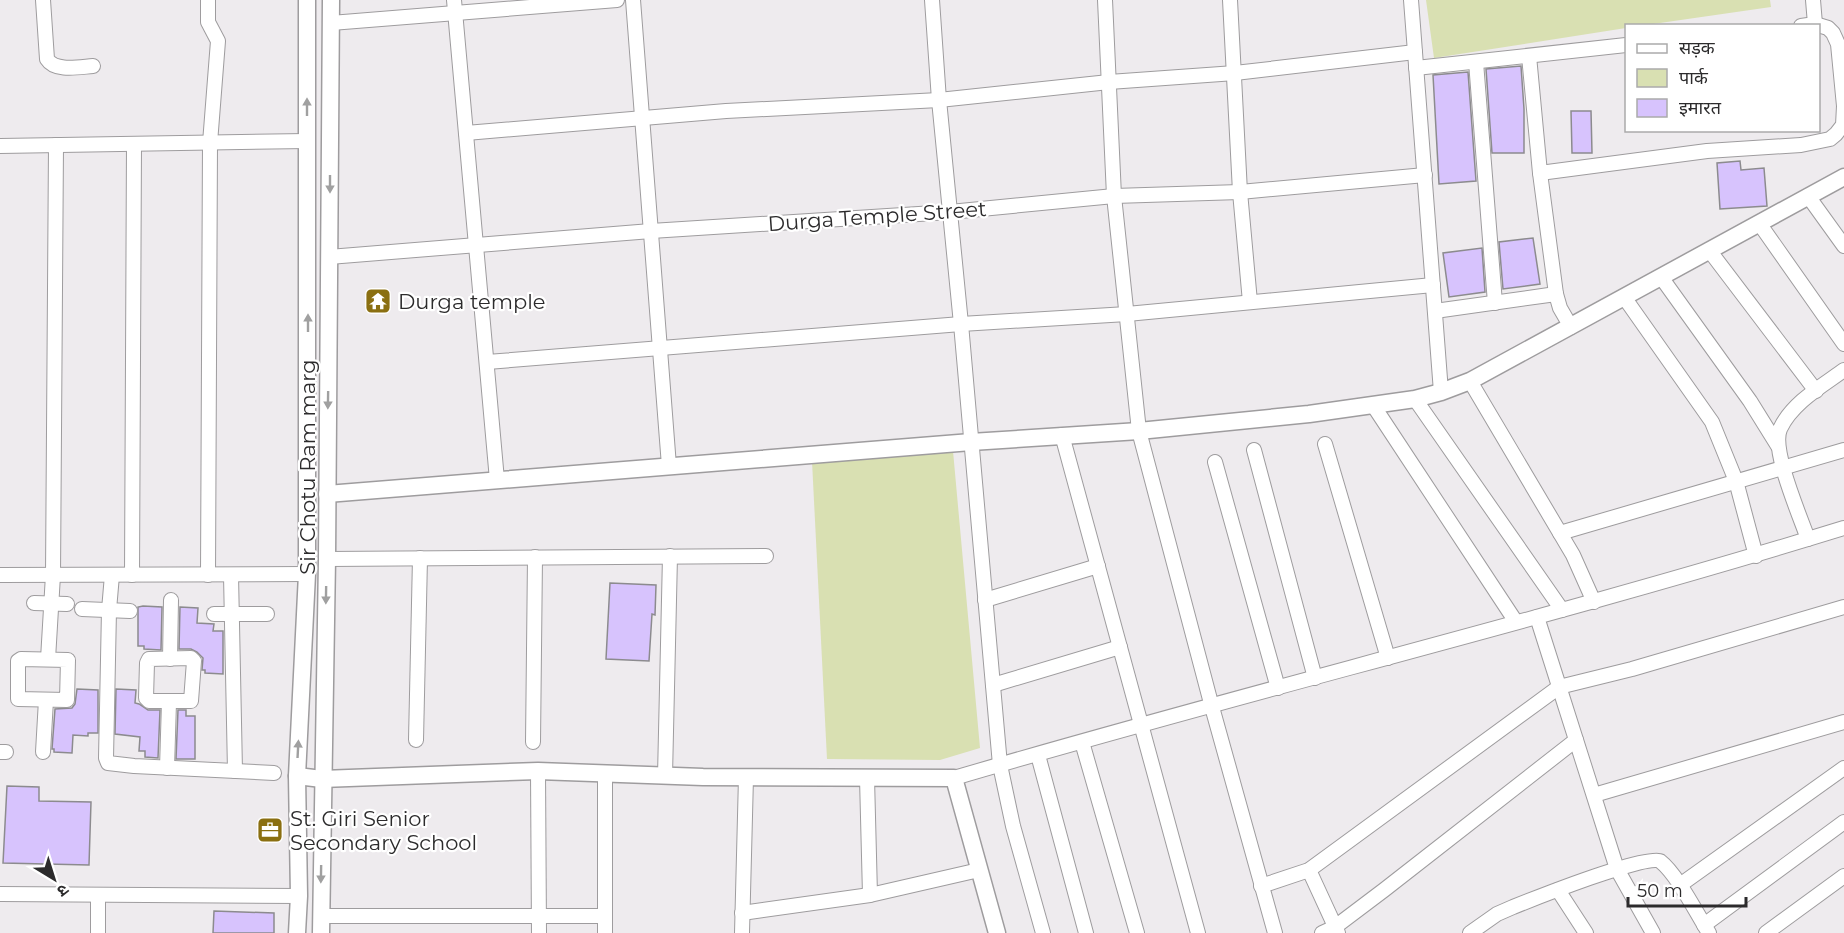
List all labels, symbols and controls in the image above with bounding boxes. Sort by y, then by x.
legend [1625,24,1820,132]
text: सड़क [1679,37,1716,59]
text: पार्क [1679,67,1709,89]
one-way arrow [302,97,312,116]
text: इमारत [1679,97,1722,119]
one-way arrow [325,175,335,194]
street label: Durga Temple Street [767,196,987,236]
temple icon: Durga temple [363,286,393,316]
place label: Durga temple [398,289,546,314]
one-way arrow [303,313,313,332]
street label: Sir Chotu Ram marg [295,359,320,575]
one-way arrow [323,391,333,410]
one-way arrow [321,586,331,605]
one-way arrow [294,739,303,758]
place label: St. Giri Senior Secondary School [290,806,477,855]
office icon: St. Giri Senior Secondary School [255,815,285,845]
north arrow [24,849,84,909]
one-way arrow [316,865,326,884]
scale bar [1628,870,1746,908]
text: उ [53,880,72,901]
text: 50 m [1637,880,1683,902]

